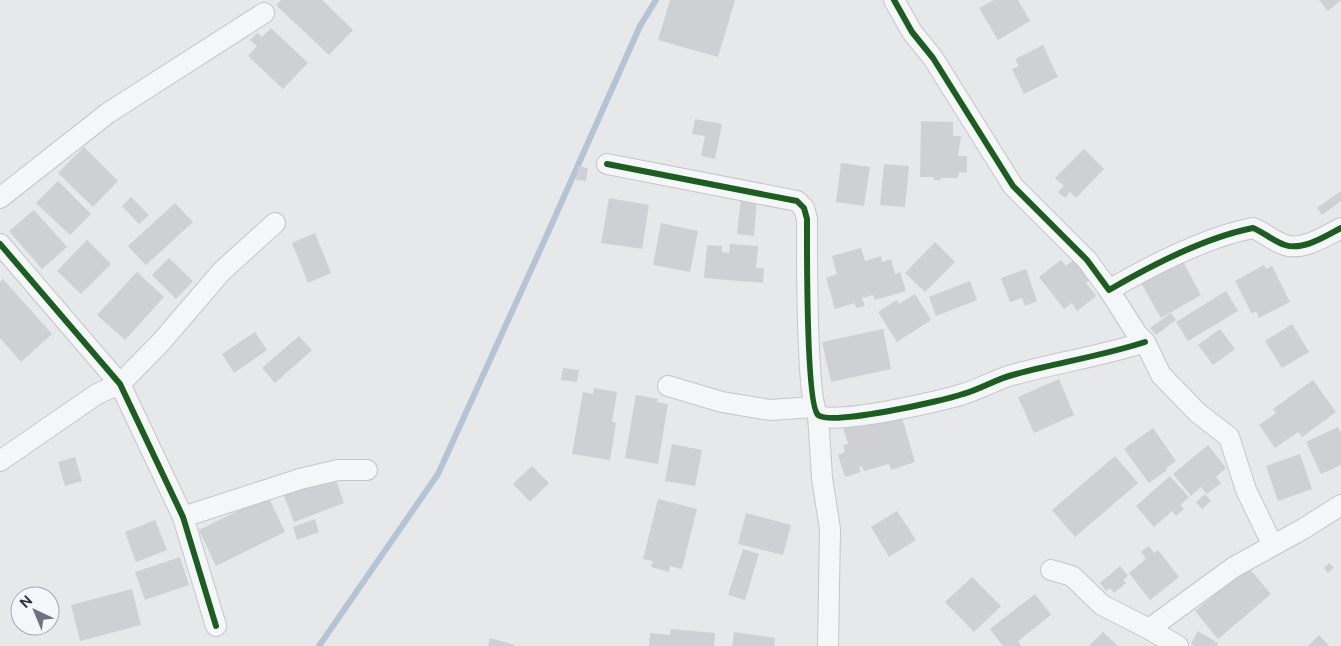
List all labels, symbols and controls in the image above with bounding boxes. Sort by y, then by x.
north arrow [10,586,60,636]
text: N [16,592,35,611]

